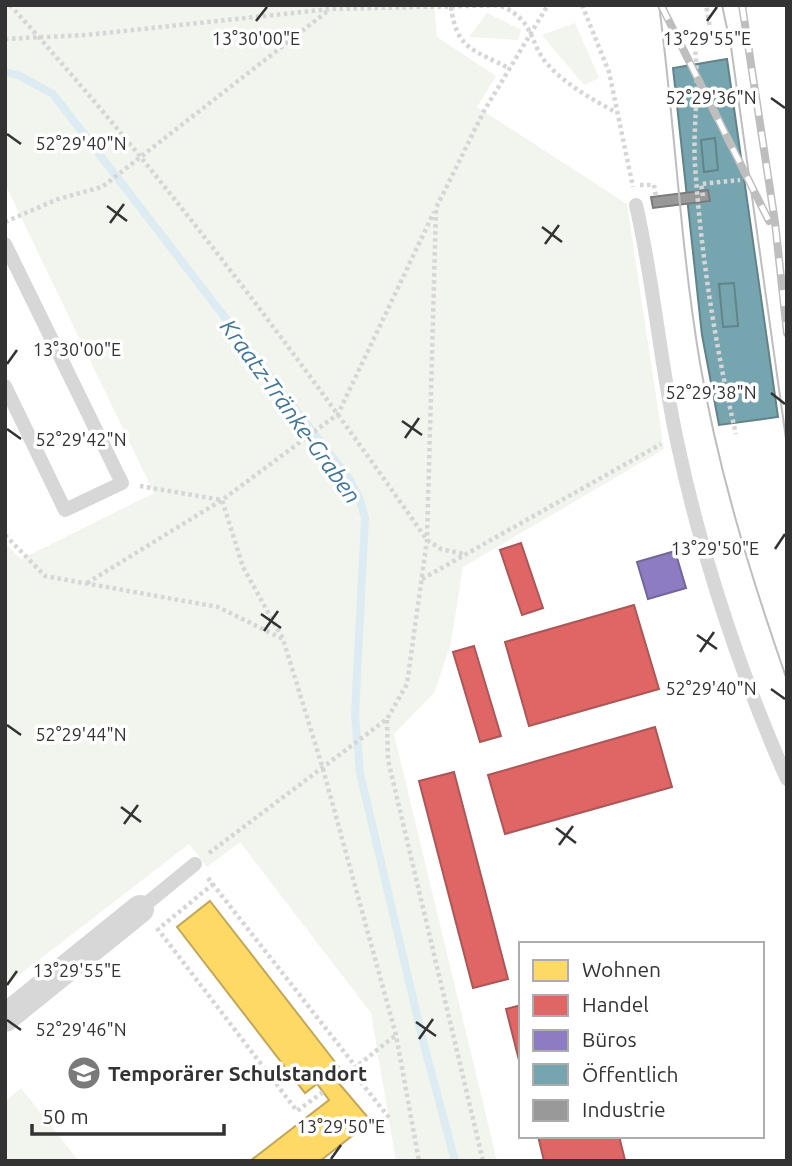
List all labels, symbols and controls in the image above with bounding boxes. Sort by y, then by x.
text: 13°30'00"E [212,28,300,48]
text: 13°29'55"E [663,28,751,48]
text: 52°29'36"N [665,87,757,107]
text: 52°29'40"N [35,133,127,153]
water label: Kraatz-Tränke-Graben [216,314,366,508]
text: 13°30'00"E [33,339,121,359]
text: 52°29'38"N [665,382,757,402]
text: 52°29'42"N [35,429,127,449]
text: 13°29'50"E [671,538,759,558]
text: 52°29'40"N [665,678,757,698]
text: 52°29'44"N [35,724,127,744]
legend [519,942,764,1138]
text: Wohnen [582,957,661,981]
text: 13°29'55"E [33,960,121,980]
text: Handel [582,992,649,1016]
text: 52°29'46"N [35,1019,127,1039]
text: Büros [582,1027,637,1051]
school or university icon: Temporärer Schulstandort [65,1054,103,1092]
place label: Temporärer Schulstandort [108,1061,367,1085]
text: Öffentlich [582,1062,678,1086]
scale bar [32,1092,224,1136]
text: Industrie [582,1097,666,1121]
text: 50 m [42,1104,89,1128]
text: 13°29'50"E [297,1116,385,1136]

